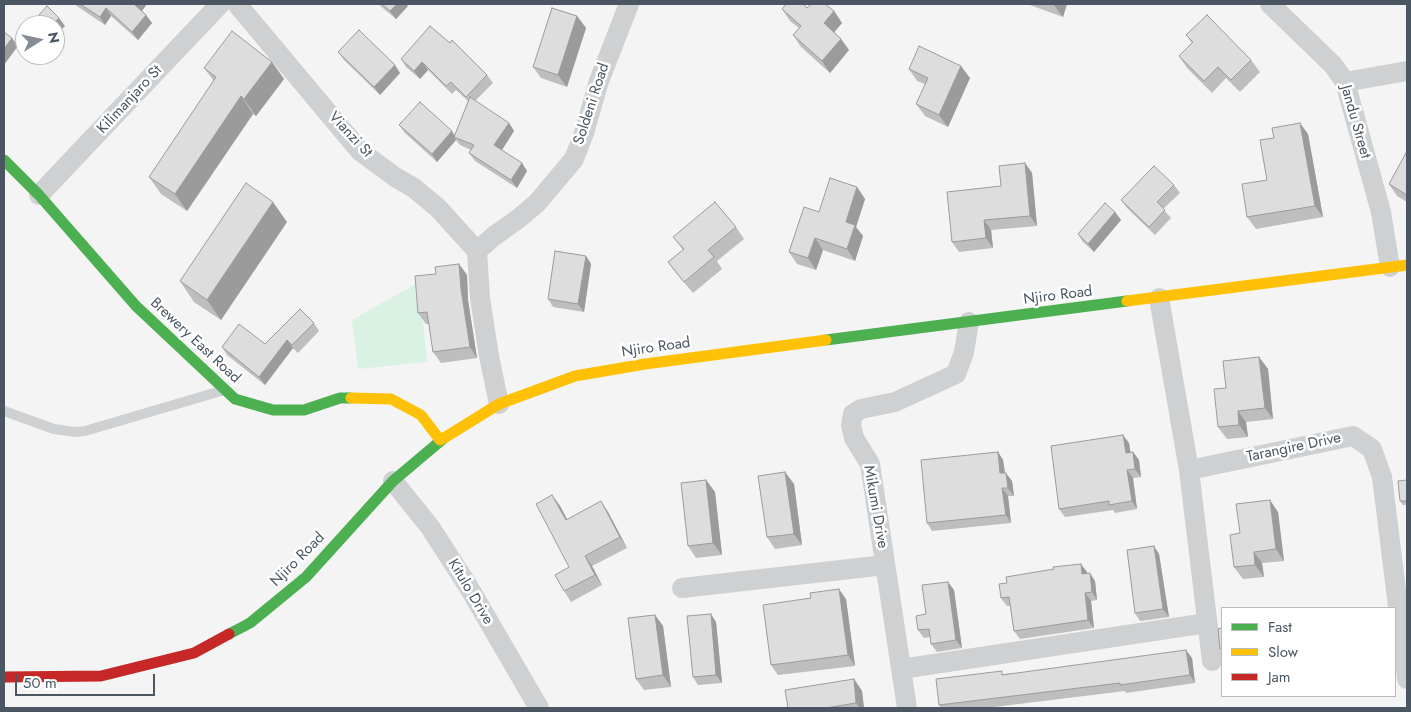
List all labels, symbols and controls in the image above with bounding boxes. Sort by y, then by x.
north arrow [15,15,65,65]
text: N [43,30,65,45]
street label: Soldeni Road [570,61,614,147]
street label: Kilimanjaro St [94,62,166,138]
street label: Jandu Street [1336,83,1374,161]
street label: Vianzi St [324,108,376,162]
street label: Njiro Road [1023,283,1093,309]
street label: Brewery East Road [146,294,244,388]
street label: Njiro Road [620,334,692,362]
street label: Tarangire Drive [1245,429,1343,467]
street label: Mikumi Drive [859,464,891,550]
street label: Njiro Road [267,529,329,591]
street label: Kitulo Drive [443,556,497,628]
legend [1221,607,1396,697]
text: Fast [1268,616,1292,638]
text: Slow [1268,641,1298,663]
scale bar [18,664,158,696]
text: Jam [1268,666,1291,688]
text: 50 m [23,672,57,694]

